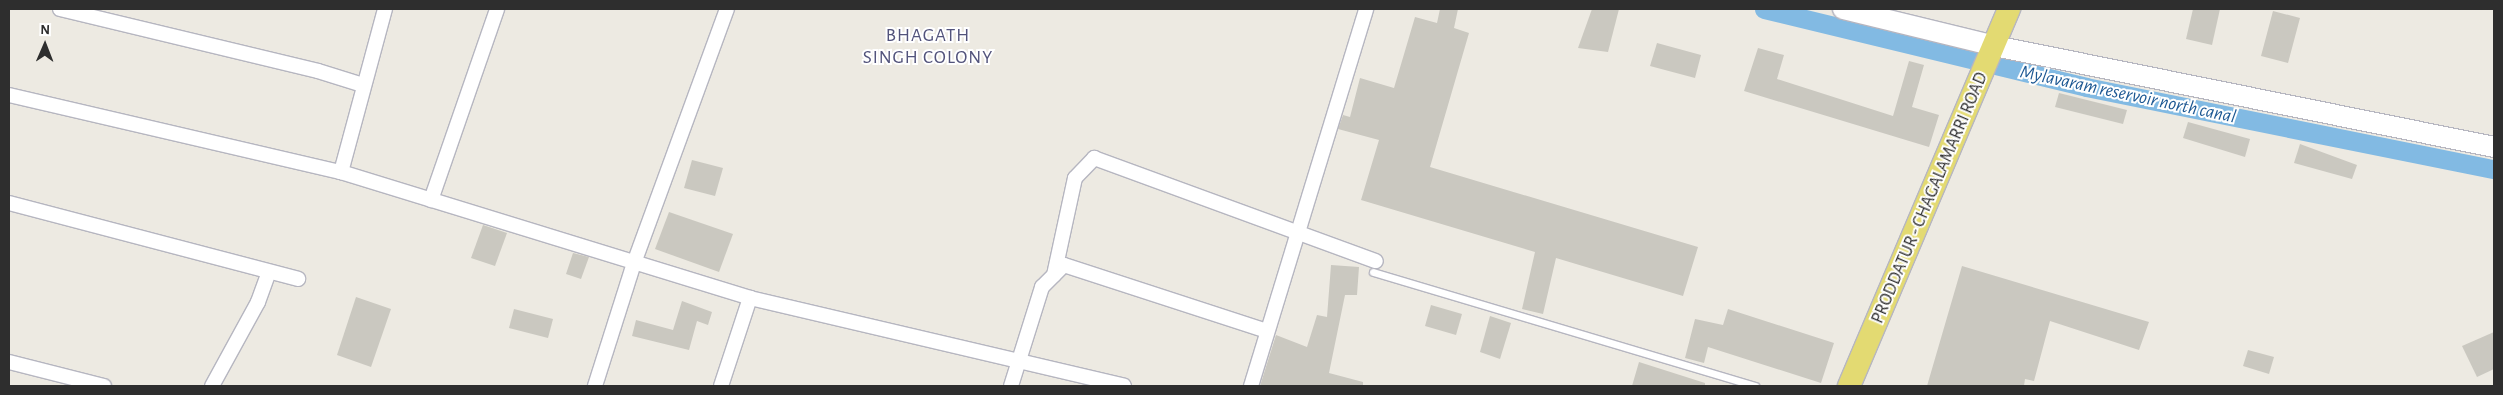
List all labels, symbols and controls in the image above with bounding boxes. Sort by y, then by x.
north arrow [20,20,70,70]
text: N [40,23,50,37]
district label: BHAGATH SINGH COLONY [861,25,995,69]
water label: Mylavaram reservoir north canal [2018,61,2238,129]
street label: PRODDATUR - CHAGALAMARRI ROAD [1867,69,1993,327]

